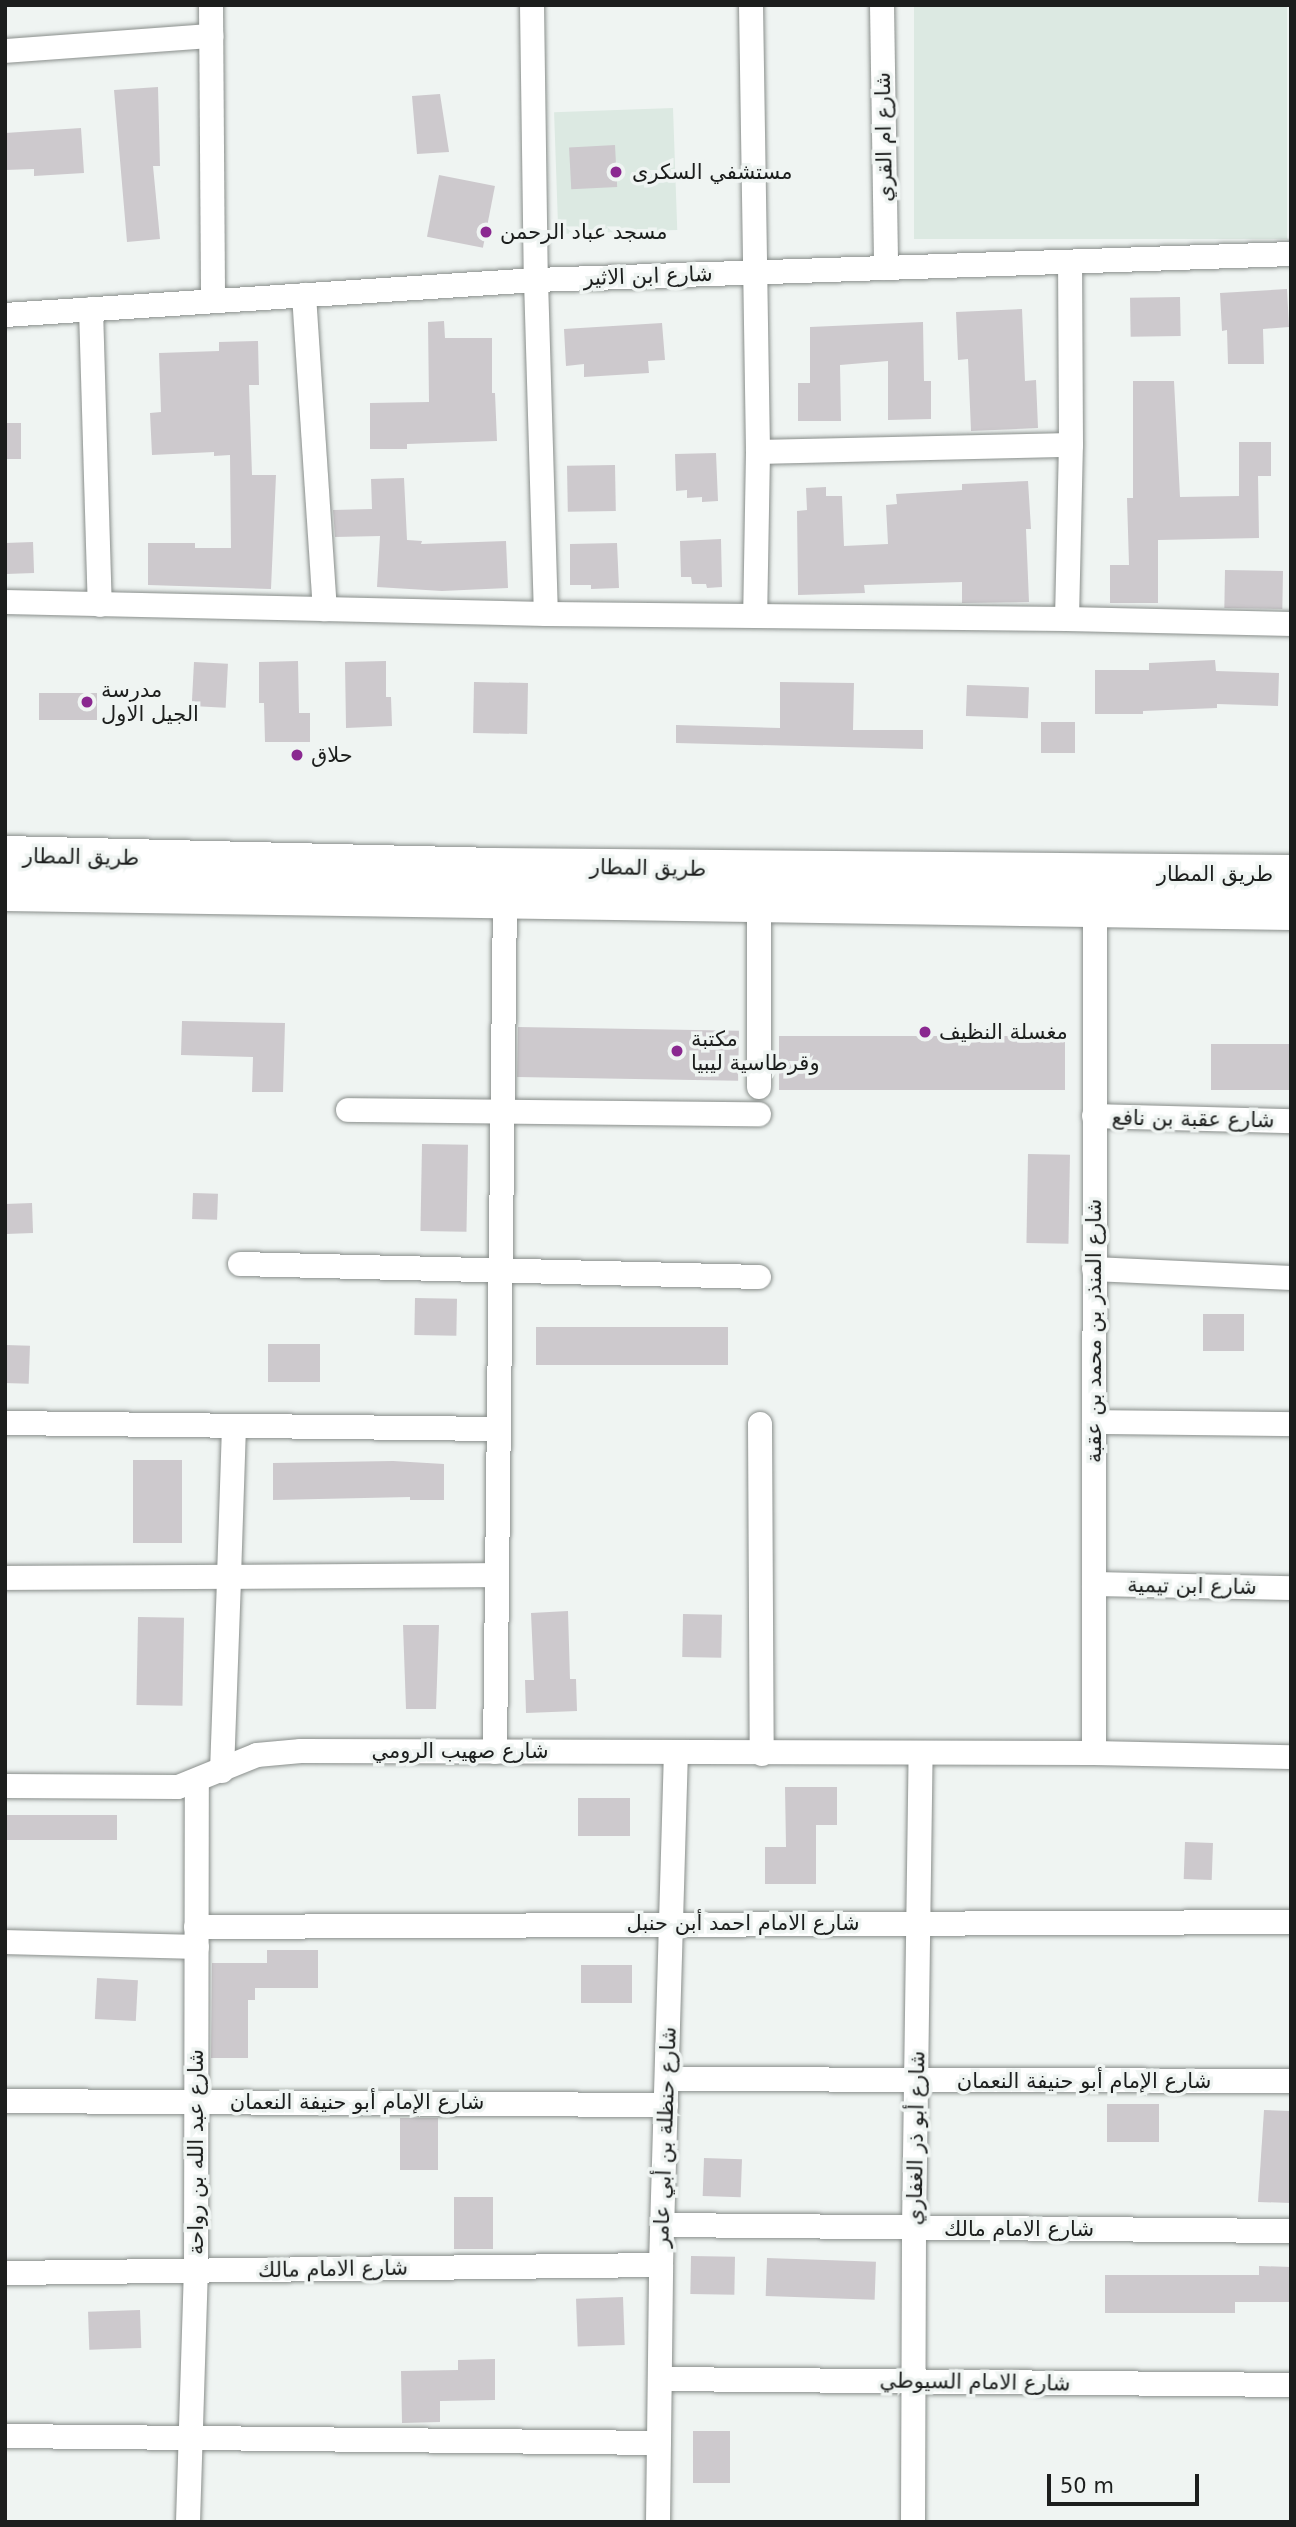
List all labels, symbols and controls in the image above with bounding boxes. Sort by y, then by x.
street label: شارع ام القري [870,72,898,202]
place label: مستشفي السكرى [632,159,792,185]
marker: مستشفي السكرى [606,162,626,182]
place label: مسجد عباد الرحمن [500,219,667,245]
marker: مسجد عباد الرحمن [478,224,494,240]
street label: شارع ابن الاثير [583,261,713,291]
place label: مدرسة الجيل الاول [101,677,199,727]
marker: مدرسة الجيل الاول [79,694,95,710]
place label: حلاق [311,742,353,768]
marker: حلاق [289,747,305,763]
street label: طريق المطار [23,843,139,871]
street label: طريق المطار [590,854,706,882]
street label: طريق المطار [1157,861,1273,887]
place label: مغسلة النظيف [939,1019,1068,1045]
marker: مغسلة النظيف [917,1024,933,1040]
place label: مكتبة وقرطاسية ليبيا [691,1026,820,1076]
marker: مكتبة وقرطاسية ليبيا [669,1043,685,1059]
street label: شارع عقبة بن نافع [1111,1105,1275,1133]
street label: شارع المنذر بن محمد بن عقبة [1081,1199,1107,1463]
street label: شارع ابن تيمية [1127,1572,1257,1600]
street label: شارع صهيب الرومي [371,1738,549,1764]
street label: شارع الامام احمد أبن حنبل [626,1910,860,1936]
street label: شارع حنظلة بن أبي عامر [649,2026,681,2248]
street label: شارع عبد الله بن رواحة [183,2049,209,2255]
street label: شارع أبو ذر الغفاري [902,2050,930,2226]
street label: شارع الإمام أبو حنيفة النعمان [957,2068,1211,2094]
street label: شارع الإمام أبو حنيفة النعمان [230,2089,484,2115]
street label: شارع الامام مالك [944,2216,1094,2242]
street label: شارع الامام مالك [258,2255,408,2283]
street label: شارع الامام السيوطي [879,2368,1071,2396]
scale bar [1051,2460,1203,2504]
text: 50 m [1060,2474,1114,2498]

